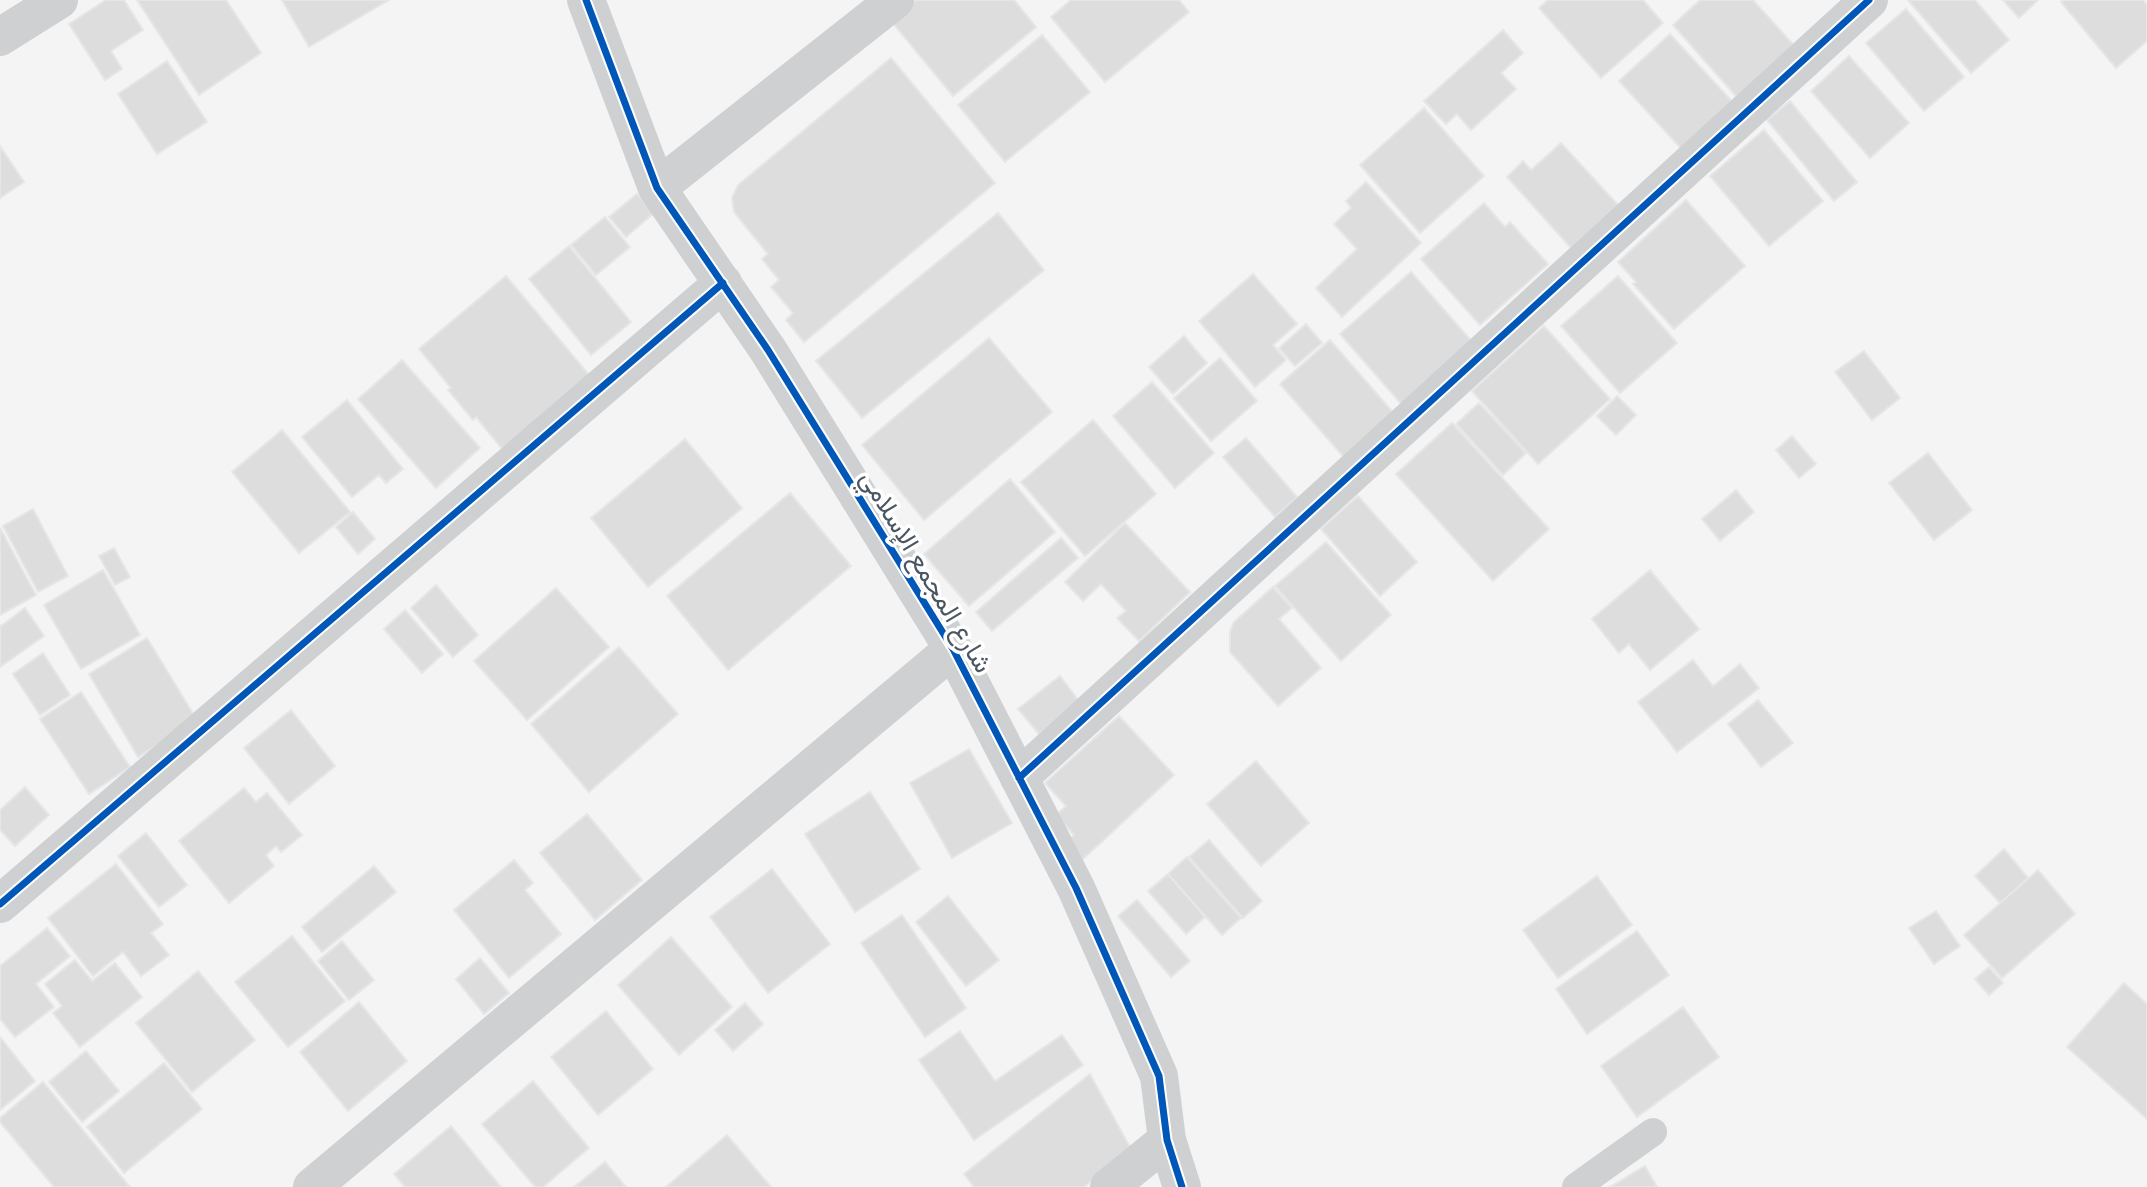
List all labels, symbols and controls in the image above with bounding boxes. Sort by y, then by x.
street label: شارع المجمع الإسلامي [849,464,1001,681]

